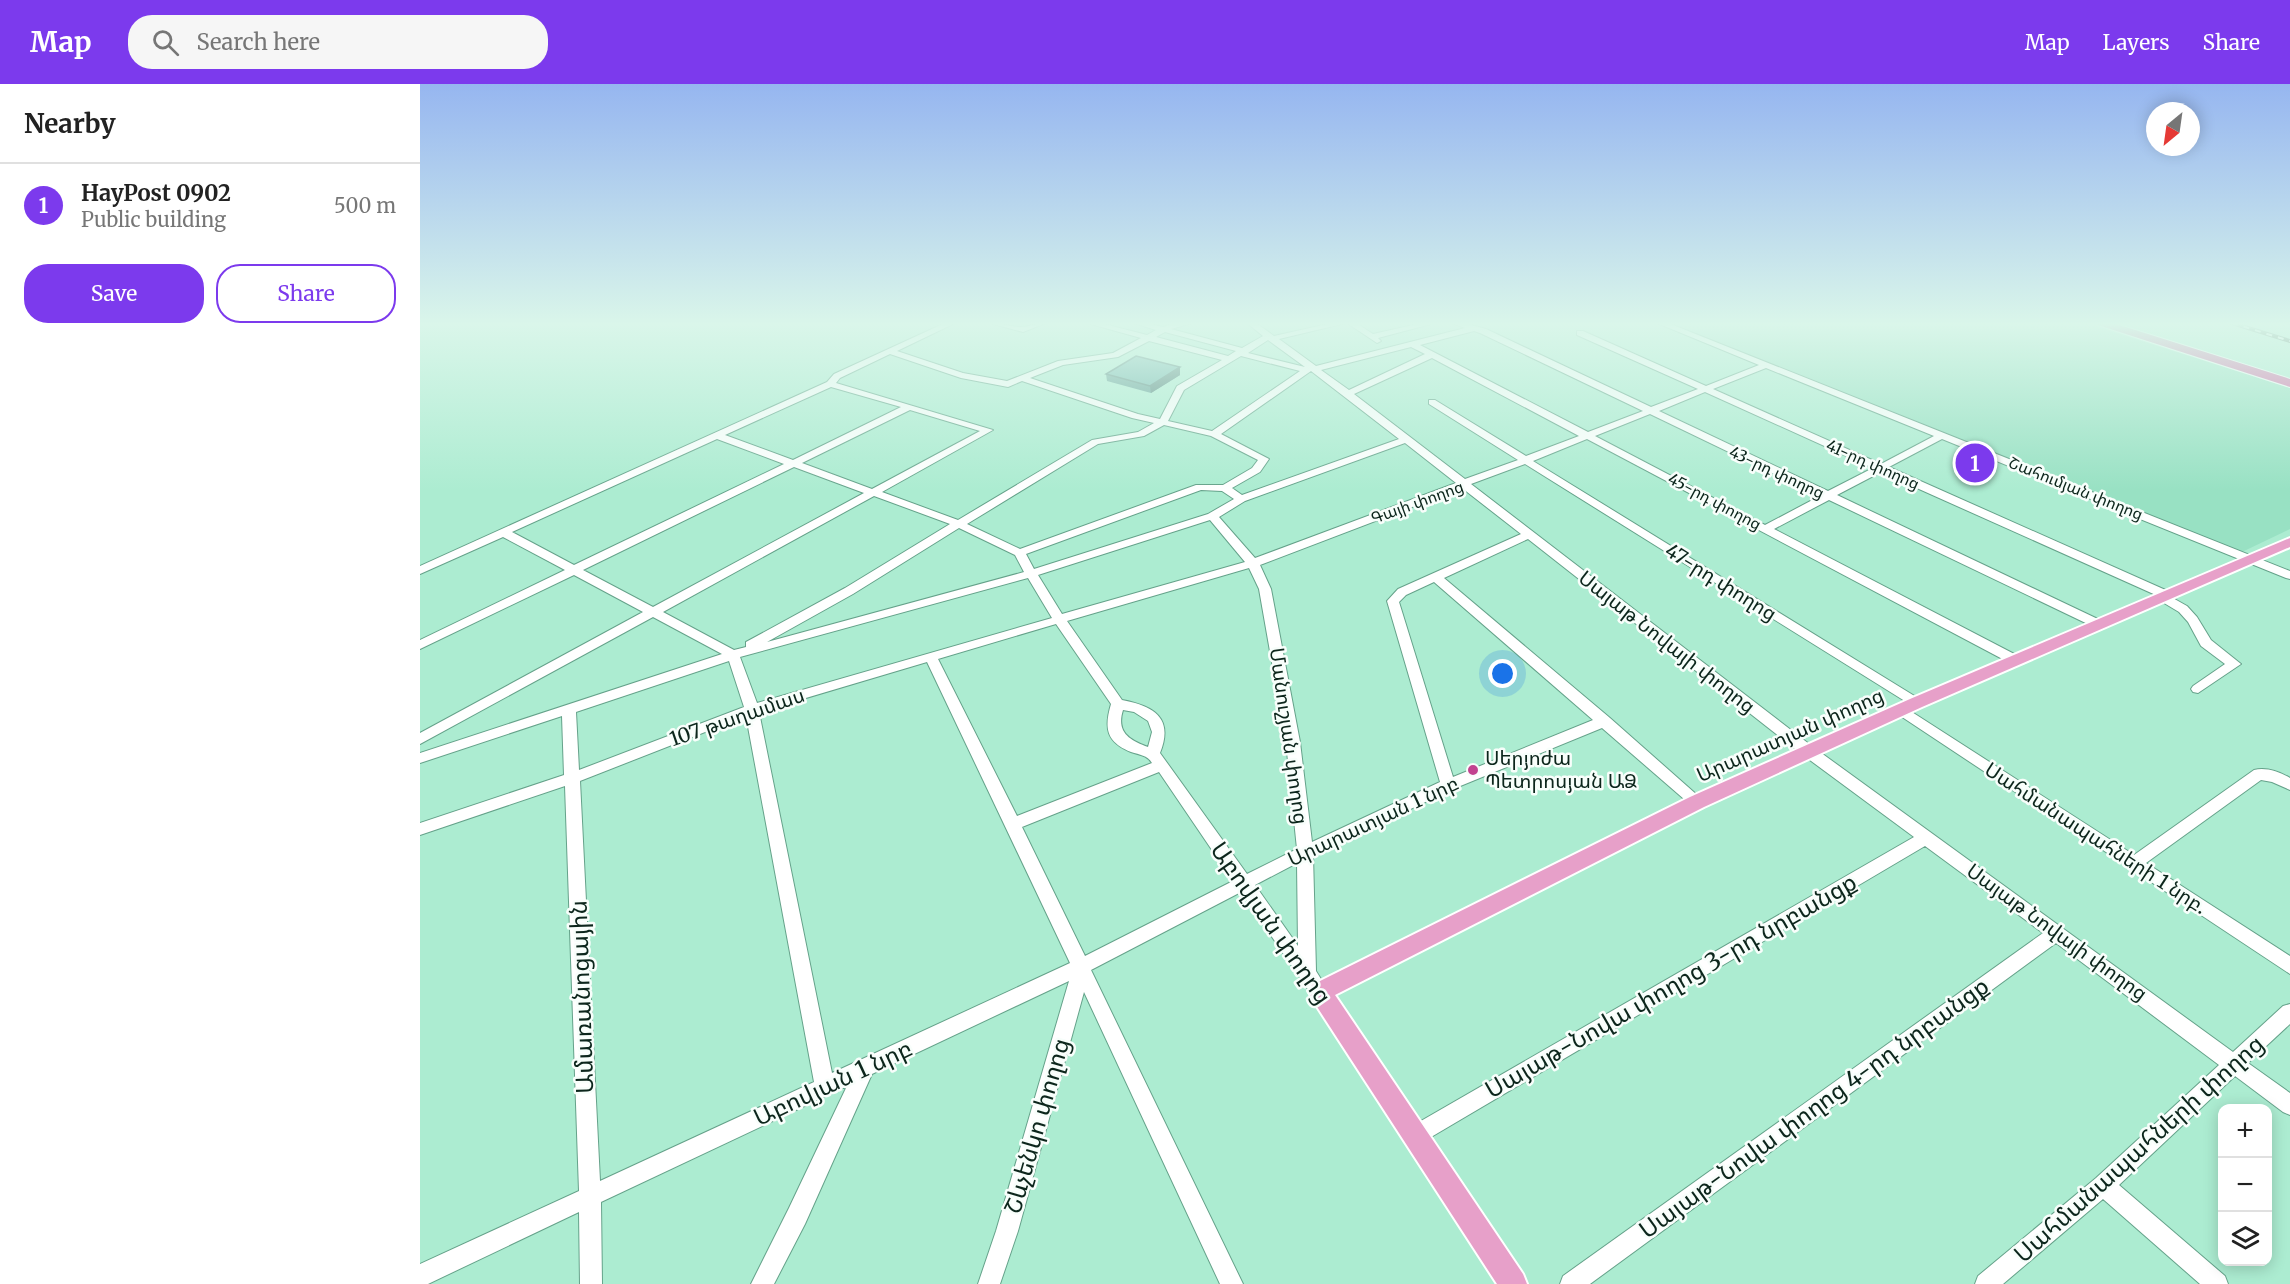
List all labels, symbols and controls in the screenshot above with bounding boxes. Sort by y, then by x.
search box [128,15,548,69]
text: Map [30,24,92,60]
icon: search [149,26,182,59]
text: Search here [197,28,320,56]
text: Map [2025,29,2070,56]
text: Layers [2103,29,2170,56]
text: Share [2203,29,2260,56]
north arrow [2146,102,2200,156]
text: Nearby [24,107,116,140]
text: HayPost 0902 [81,179,231,207]
text: 1 [39,193,48,218]
text: 500 m [334,193,396,218]
text: Public building [81,207,226,232]
button: Save [24,264,204,323]
button: Share [216,264,396,323]
street label: 41-րդ փողոց [1823,435,1923,493]
pin: 1 [1956,440,1994,485]
street label: 43-րդ փողոց [1726,441,1828,503]
street label: Շահումյան փողոց [2006,452,2146,524]
street label: 45-րդ փողոց [1665,468,1765,534]
street label: Գայի փողոց [1368,476,1466,528]
street label: 47-րդ փողոց [1661,537,1782,626]
street label: Սայաթ Նովայի փողոց [1574,565,1761,718]
street label: Մանուշյան փողոց [1265,646,1314,826]
your location [1488,659,1517,688]
street label: 107 թաղամաս [666,682,808,751]
street label: Արարատյան փողոց [1692,682,1887,787]
place label: Սերյոժա Պետրոսյան ԱՁ [1485,745,1637,793]
street label: Սահմանապահների 1 նրբ. [1980,756,2212,919]
marker: Սերյոժա Պետրոսյան ԱՁ [1466,763,1480,777]
street label: Արարատյան 1 նրբ [1283,770,1462,871]
street label: Աբովյան փողոց [1204,835,1339,1010]
street label: Սայաթ Նովայի փողոց [1962,858,2153,1006]
street label: Սայաթ-Նովա փողոց 3-րդ նրբանցք [1479,866,1862,1105]
street label: Ամառանոցային [563,900,600,1094]
street label: Սայաթ-Նովա փողոց 4-րդ նրբանցք [1633,970,1995,1245]
street label: Սահմանապահների փողոց [2007,1028,2270,1269]
street label: Աբովյան 1 նրբ [748,1032,917,1133]
street label: Շևչենկո փողոց [997,1034,1076,1217]
map controls [2218,1104,2272,1266]
button: + [2218,1104,2272,1158]
button: − [2218,1158,2272,1212]
button: layers [2218,1212,2272,1266]

